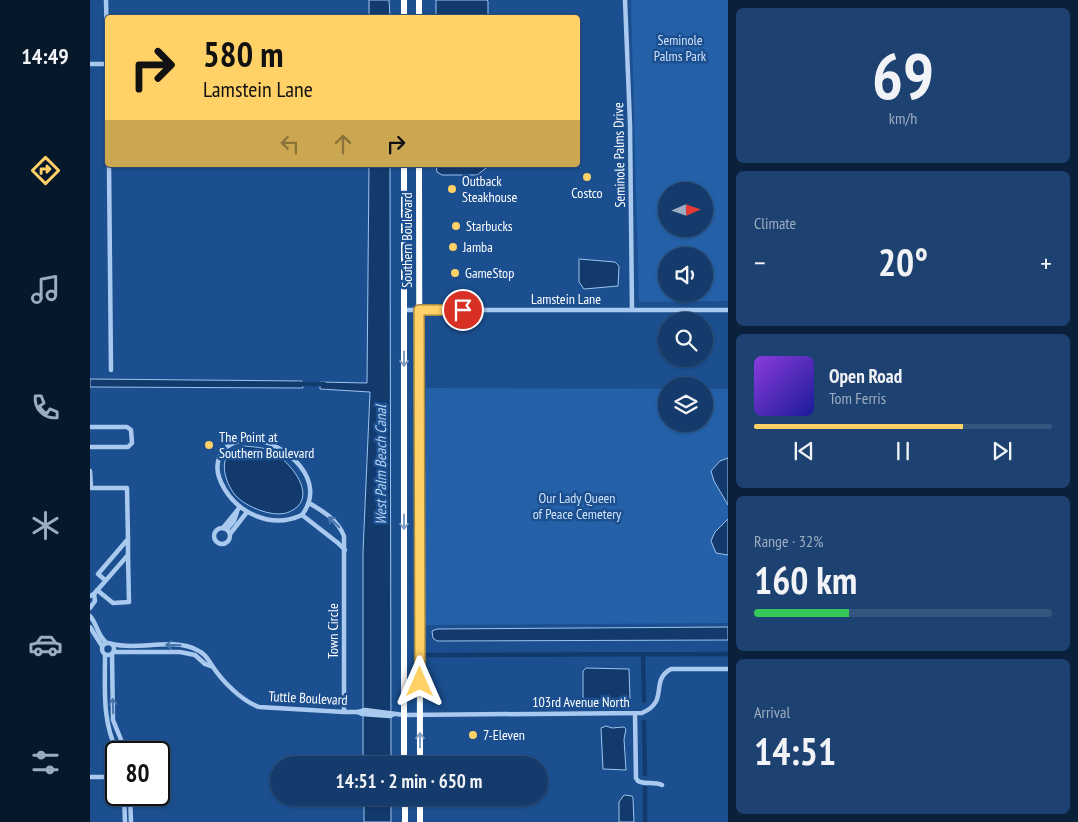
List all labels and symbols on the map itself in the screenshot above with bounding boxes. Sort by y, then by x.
park label: Seminole Palms Park [654,31,707,65]
street label: Seminole Palms Drive [609,102,629,208]
marker: Costco [581,171,593,183]
place label: Outback Steakhouse [462,172,518,206]
north arrow [658,182,712,238]
marker: Outback Steakhouse [446,183,458,195]
place label: Costco [571,184,603,202]
street label: Southern Boulevard [398,192,416,288]
place label: Starbucks [466,217,513,235]
marker: Starbucks [450,220,462,232]
place label: Jamba [462,238,493,256]
marker: Jamba [447,241,459,253]
place label: GameStop [465,264,514,282]
marker: GameStop [449,267,461,279]
pin [442,289,484,331]
street label: Lamstein Lane [531,290,601,308]
one-way arrow [399,350,409,367]
water label: West Palm Beach Canal [371,403,390,525]
place label: The Point at Southern Boulevard [219,428,314,462]
marker: The Point at Southern Boulevard [203,439,215,451]
park label: Our Lady Queen of Peace Cemetery [533,489,622,523]
one-way arrow [399,513,409,529]
one-way arrow [329,516,341,528]
street label: Town Circle [324,603,342,659]
one-way arrow [165,641,181,650]
position arrow [393,655,445,707]
street label: Tuttle Boulevard [268,687,348,709]
street label: 103rd Avenue North [532,693,630,711]
one-way arrow [108,698,117,714]
place label: 7-Eleven [483,726,525,744]
marker: 7-Eleven [467,729,479,741]
one-way arrow [415,732,425,748]
speed limit sign: 80 [105,741,170,806]

